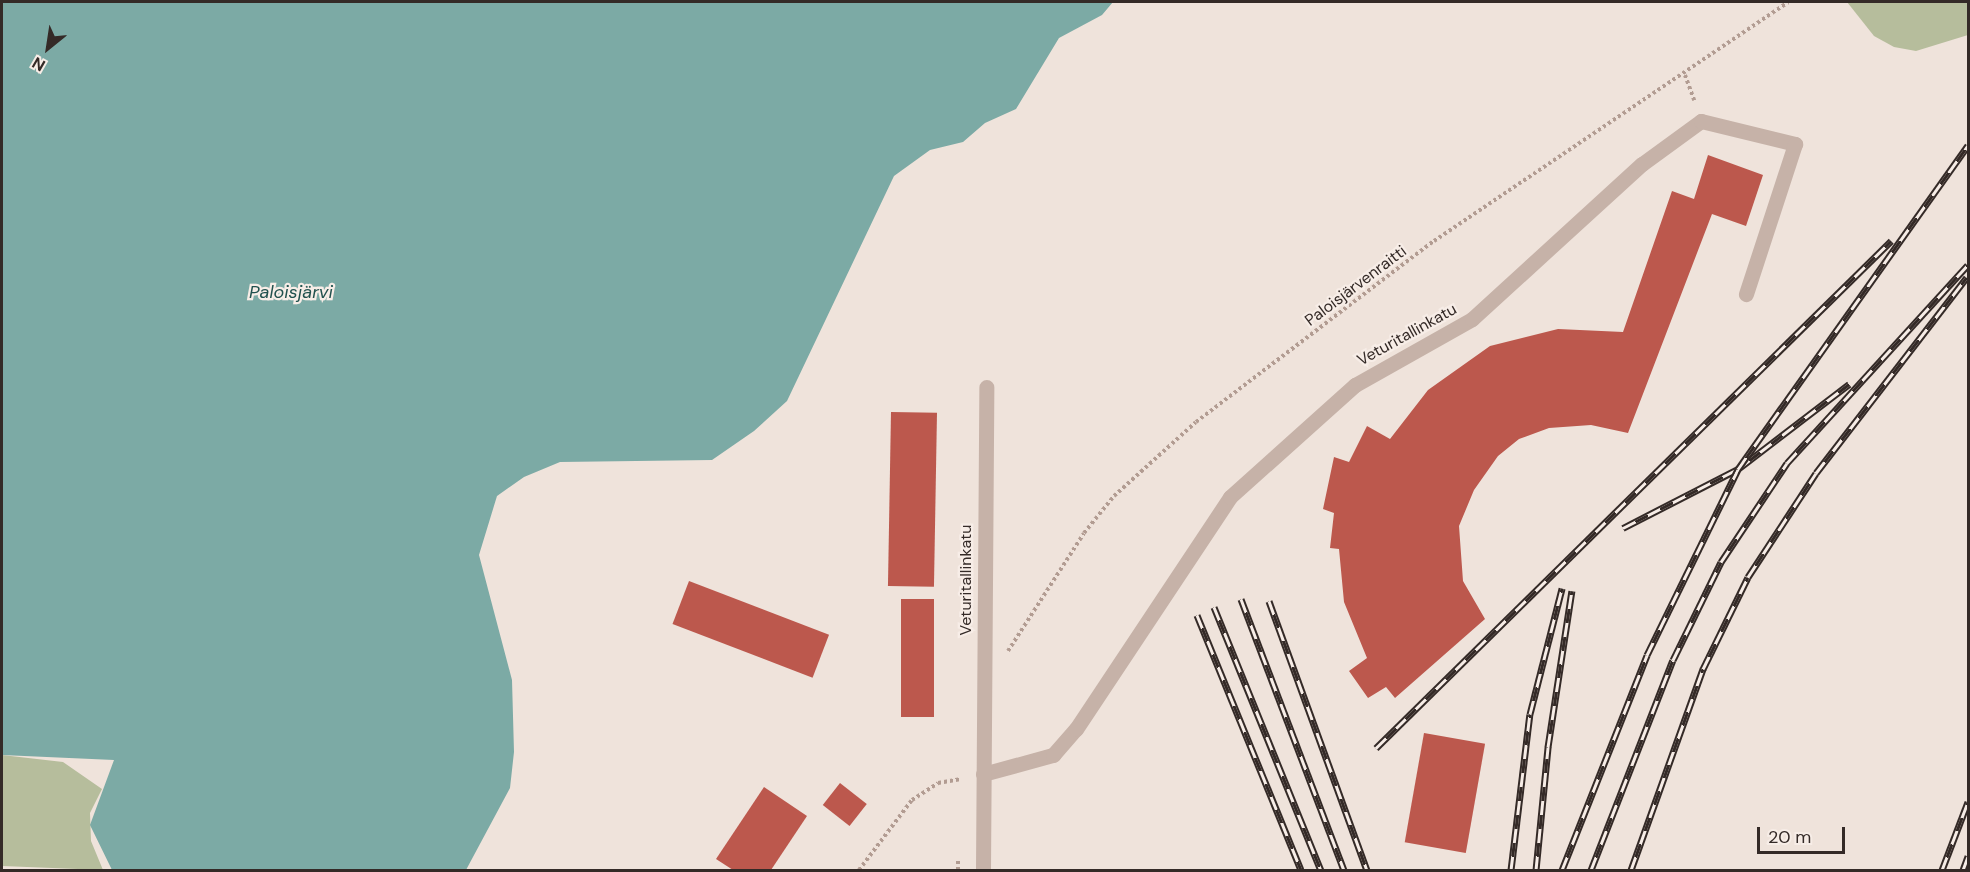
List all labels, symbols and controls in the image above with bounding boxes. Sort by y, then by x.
north arrow [18,18,78,78]
text: N [28,52,49,76]
street label: Paloisjärvenraitti [1301,242,1411,330]
water label: Paloisjärvi [249,281,333,303]
street label: Veturitallinkatu [1354,300,1460,370]
street label: Veturitallinkatu [956,525,976,635]
scale bar [1760,815,1848,853]
text: 20 m [1768,825,1811,849]

